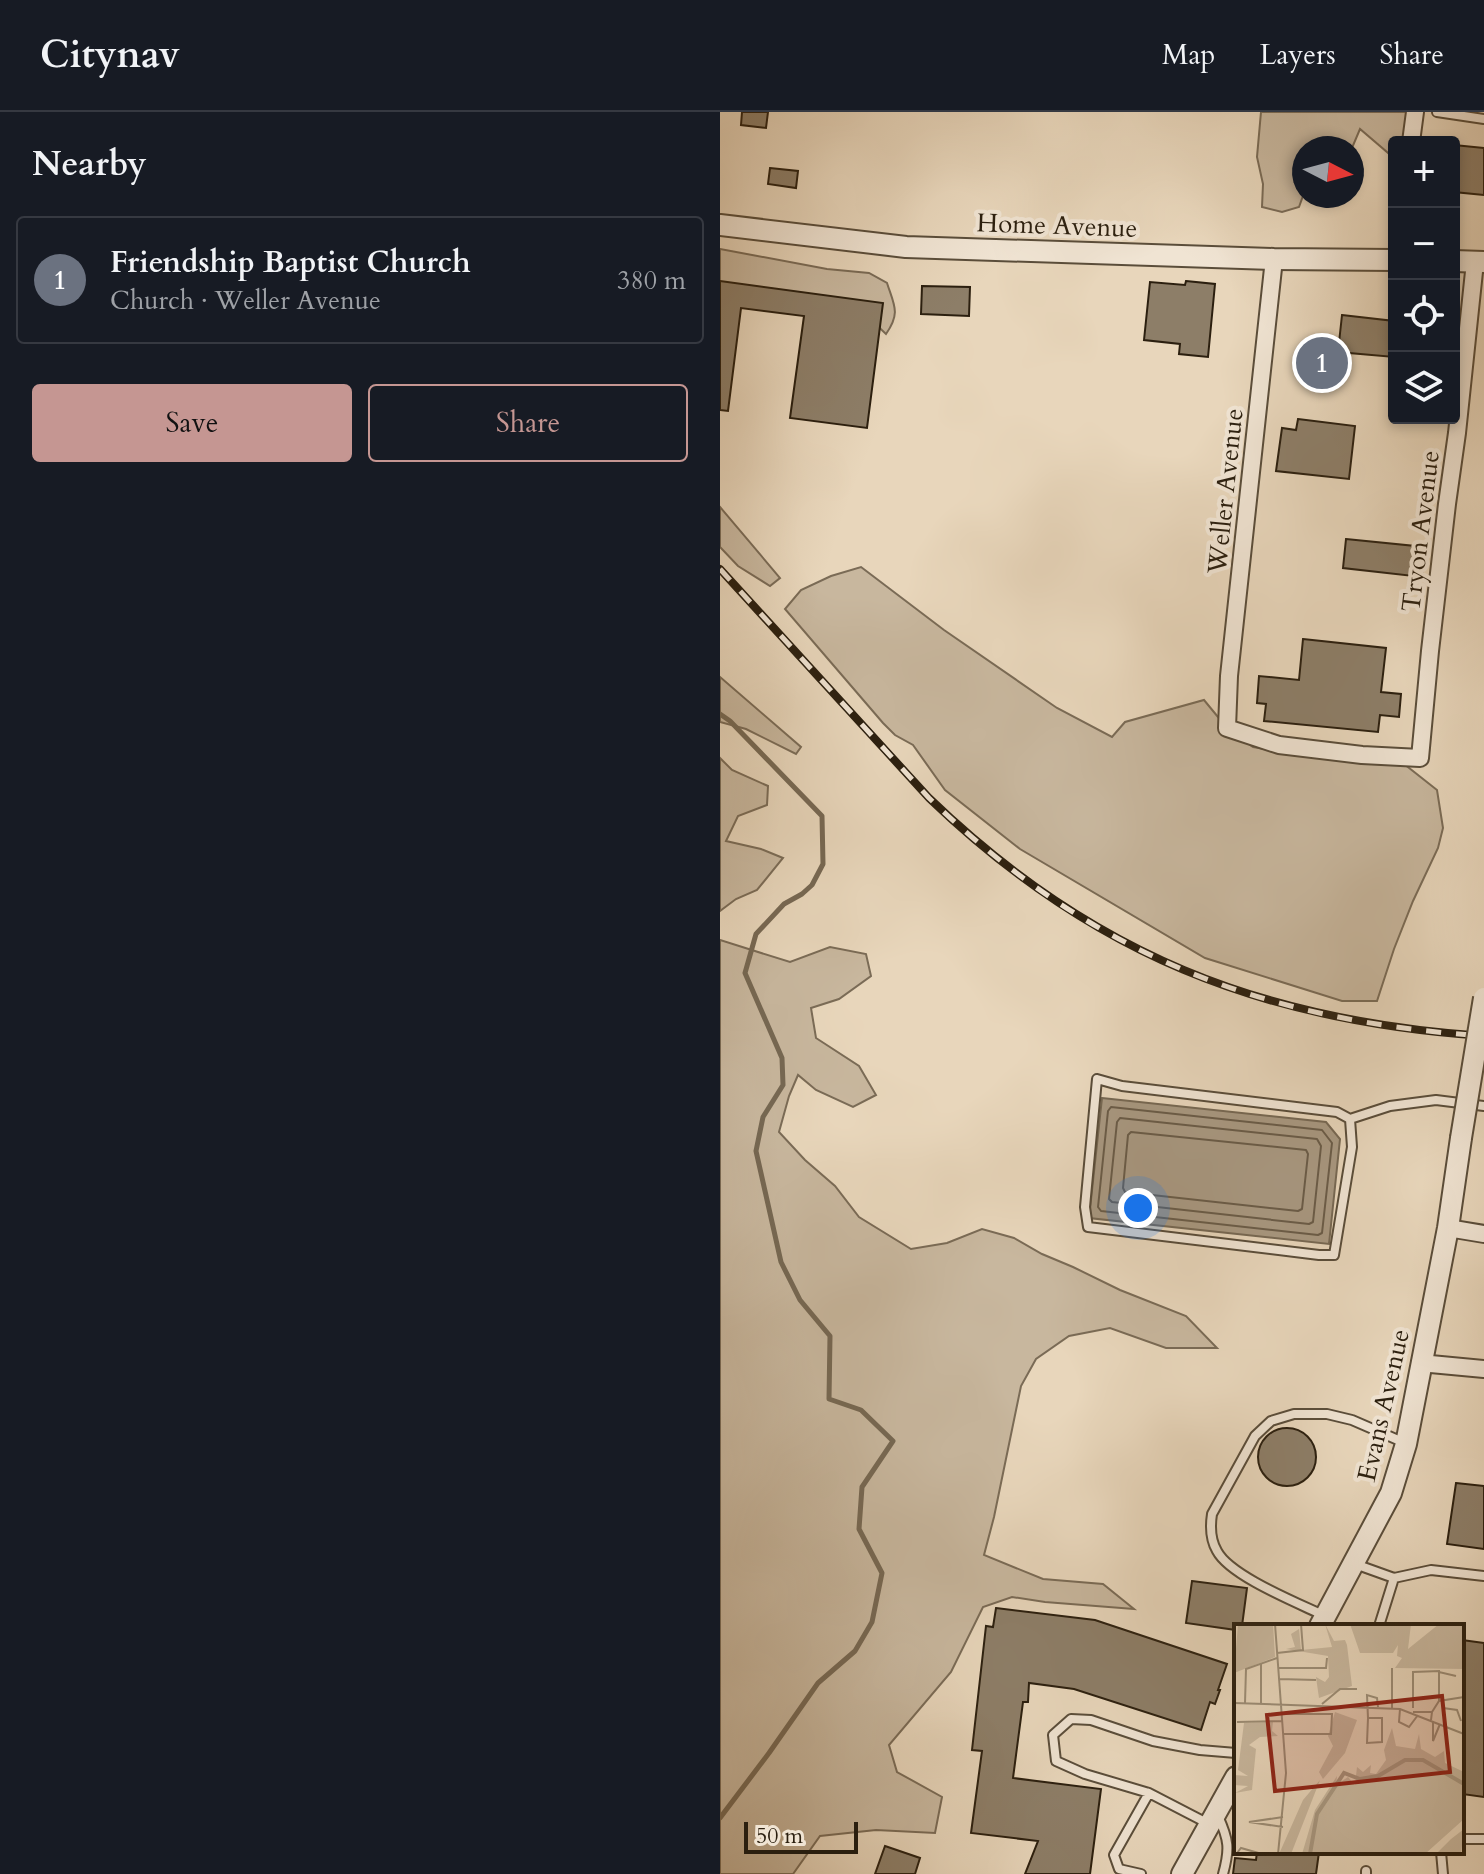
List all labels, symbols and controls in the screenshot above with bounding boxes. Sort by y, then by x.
text: Citynav [40,29,180,81]
text: Map [1162,36,1215,74]
text: Layers [1259,36,1336,74]
text: Share [1380,36,1444,74]
north arrow [1292,136,1364,208]
map controls [1388,136,1460,424]
button: + [1388,136,1460,208]
text: Nearby [32,141,147,187]
street label: Home Avenue [976,205,1138,246]
button: − [1388,208,1460,280]
text: Friendship Baptist Church [110,242,471,283]
text: 1 [53,263,67,298]
text: 380 m [617,263,686,298]
button: locate [1388,280,1460,352]
text: Church · Weller Avenue [110,283,381,318]
pin: 1 [1296,333,1348,393]
button: layers [1388,352,1460,424]
button: Save [32,384,352,462]
button: Share [368,384,688,462]
street label: Weller Avenue [1199,407,1252,577]
street label: Tryon Avenue [1393,448,1448,614]
your location [1118,1188,1158,1228]
street label: Evans Avenue [1349,1326,1418,1485]
inset map [1234,1624,1464,1854]
scale bar [744,1818,858,1854]
text: 50 m [756,1821,803,1851]

